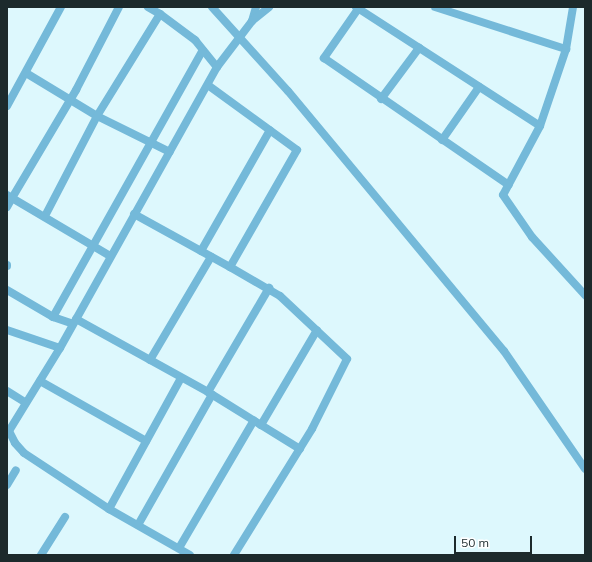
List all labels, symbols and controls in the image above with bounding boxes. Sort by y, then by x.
scale bar [456,528,534,554]
text: 50 m [461,535,489,550]

